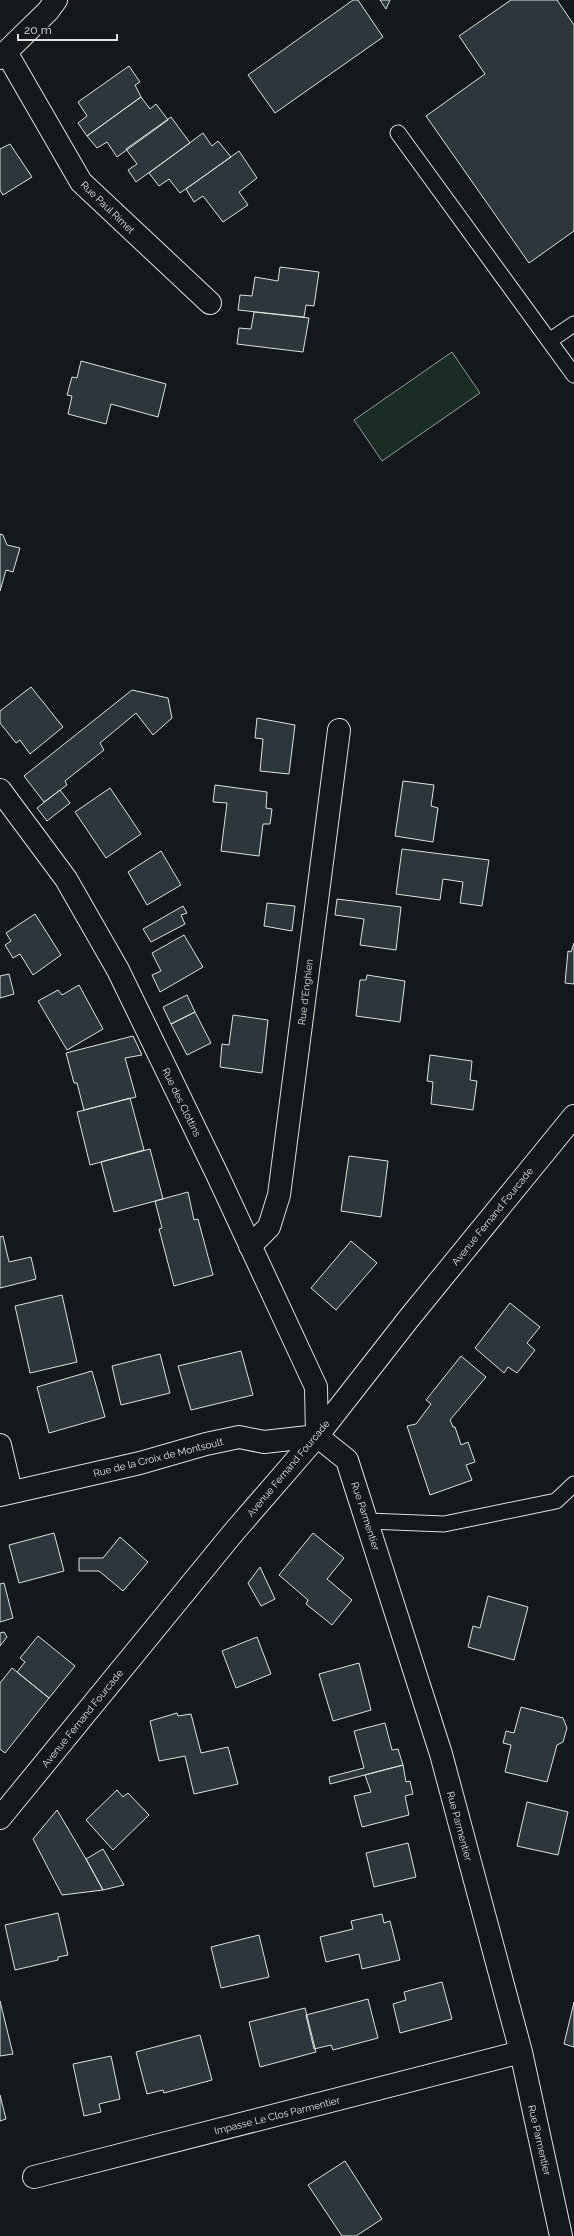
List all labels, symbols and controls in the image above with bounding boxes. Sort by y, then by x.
scale bar [18,16,117,42]
text: 20 m [24,23,52,37]
street label: Rue Paul Rimet [79,179,137,236]
street label: Rue d'Enghien [296,958,315,1026]
street label: Rue des Clottins [160,1066,203,1139]
street label: Avenue Fernand Fourcade [450,1165,535,1267]
street label: Avenue Fernand Fourcade [245,1418,332,1519]
street label: Rue de la Croix de Montsoult [92,1436,225,1479]
street label: Rue Parmentier [349,1480,382,1552]
street label: Avenue Fernand Fourcade [40,1667,125,1769]
street label: Rue Parmentier [445,1790,474,1863]
street label: Impasse Le Clos Parmentier [213,2094,342,2136]
street label: Rue Parmentier [526,2104,553,2177]

